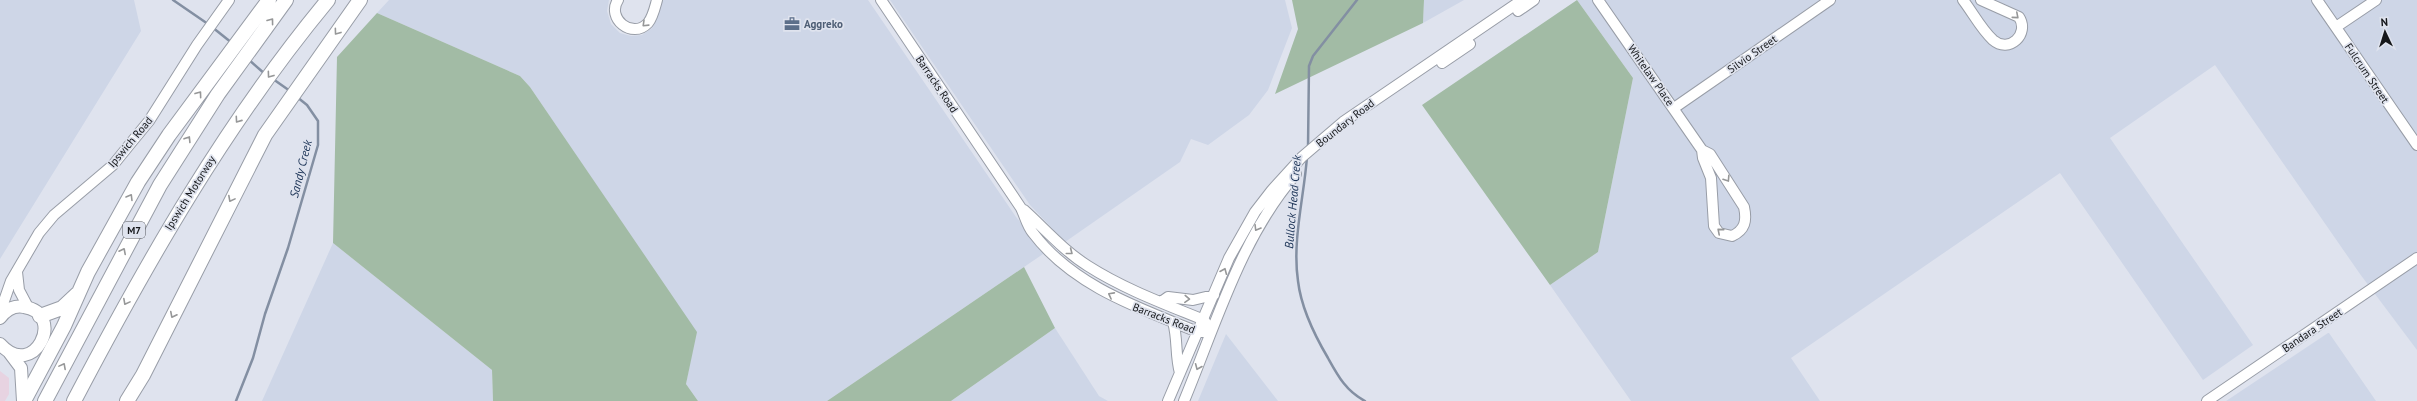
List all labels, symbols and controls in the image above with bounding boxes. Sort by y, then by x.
one-way arrow [2012,11,2019,18]
north arrow [2365,12,2405,52]
office icon: Aggreko [783,15,801,33]
text: N [2380,15,2388,29]
place label: Aggreko [804,17,843,31]
one-way arrow [266,18,273,25]
one-way arrow [642,19,650,27]
one-way arrow [335,27,342,34]
street label: Silvio Street [1725,32,1780,76]
street label: Fulcrum Street [2342,40,2392,106]
street label: Whitelaw Place [1625,42,1678,109]
street label: Barracks Road [913,53,961,115]
one-way arrow [267,71,275,78]
one-way arrow [194,91,202,98]
street label: Boundary Road [1313,96,1377,150]
street label: Ipswich Road [105,114,155,170]
one-way arrow [235,116,243,123]
one-way arrow [184,136,191,143]
water label: Sandy Creek [286,138,315,199]
street label: Ipswich Motorway [161,152,219,233]
water label: Bullock Head Creek [1281,154,1304,249]
one-way arrow [1722,175,1730,182]
one-way arrow [125,194,132,201]
one-way arrow [229,195,236,202]
road number: M7 [123,222,145,238]
one-way arrow [1254,224,1262,231]
one-way arrow [1717,228,1725,235]
one-way arrow [1065,247,1072,254]
one-way arrow [118,248,126,255]
one-way arrow [1219,268,1227,275]
one-way arrow [1108,292,1116,300]
one-way arrow [1184,295,1190,304]
one-way arrow [123,298,130,305]
street label: Barracks Road [1131,300,1197,336]
street label: Bandara Street [2279,305,2345,355]
one-way arrow [170,311,178,318]
one-way arrow [58,363,66,371]
one-way arrow [1195,363,1203,370]

